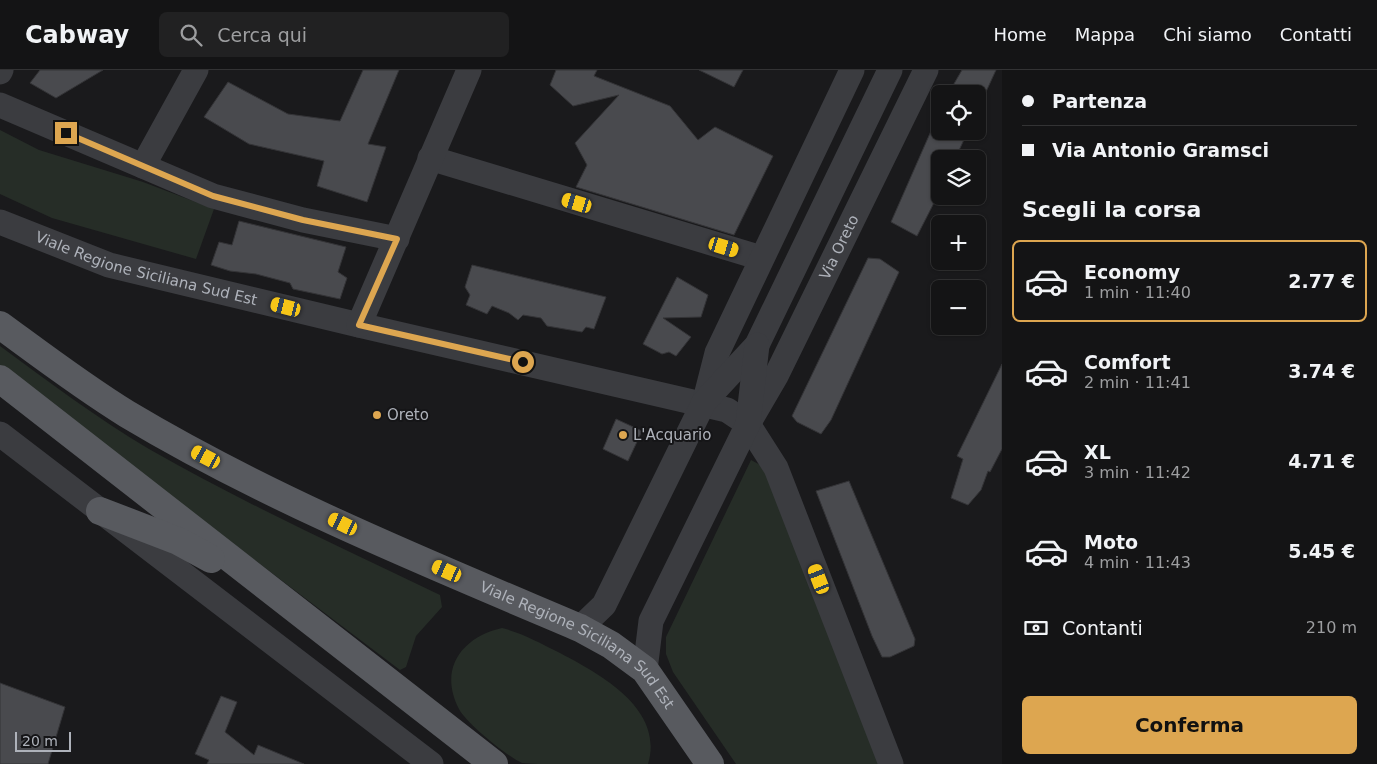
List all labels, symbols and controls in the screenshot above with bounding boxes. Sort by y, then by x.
search box [159,12,509,57]
text: Cabway [25,21,129,49]
icon: search [177,21,205,49]
text: Cerca qui [217,24,307,46]
text: Home [994,24,1047,45]
text: Mappa [1075,24,1135,45]
text: Chi siamo [1163,24,1252,45]
text: Contatti [1280,24,1352,45]
map controls [931,85,986,335]
button: locate [931,85,986,140]
text: Partenza [1052,90,1147,112]
route end [55,122,77,144]
text: Via Antonio Gramsci [1052,139,1269,161]
button: layers [931,150,986,205]
car [560,191,593,215]
text: Scegli la corsa [1022,197,1201,222]
street label: Via Oreto [816,212,863,283]
button: + [931,215,986,270]
street label: Viale Regione Siciliana Sud Est [33,228,259,309]
car [707,235,740,259]
icon: car [1024,259,1069,304]
text: Economy [1084,261,1180,283]
text: 2.77 € [1288,270,1355,292]
button: − [931,280,986,335]
text: 1 min · 11:40 [1084,283,1191,302]
car [269,296,302,318]
icon: car [1024,349,1069,394]
route start [512,351,534,373]
text: Comfort [1084,351,1171,373]
text: 3.74 € [1288,360,1355,382]
text: 2 min · 11:41 [1084,373,1191,392]
place label: Oreto [387,406,429,424]
marker: Oreto [371,409,383,421]
place label: L'Acquario [633,426,711,444]
marker: L'Acquario [617,429,629,441]
icon: car [1024,439,1069,484]
text: XL [1084,441,1111,463]
car [189,443,222,471]
text: 4.71 € [1288,450,1355,472]
text: 3 min · 11:42 [1084,463,1191,482]
car [326,511,359,537]
icon: car [1024,529,1069,574]
text: Moto [1084,531,1138,553]
text: 5.45 € [1288,540,1355,562]
text: 4 min · 11:43 [1084,553,1191,572]
car [430,558,463,584]
car [806,562,831,596]
street label: Viale Regione Siciliana Sud Est [477,578,678,712]
icon: cash [1022,614,1050,642]
text: Contanti [1062,617,1143,639]
text: 210 m [1306,618,1357,637]
button: Conferma [1022,696,1357,754]
scale bar [15,729,71,752]
text: 20 m [22,733,58,749]

